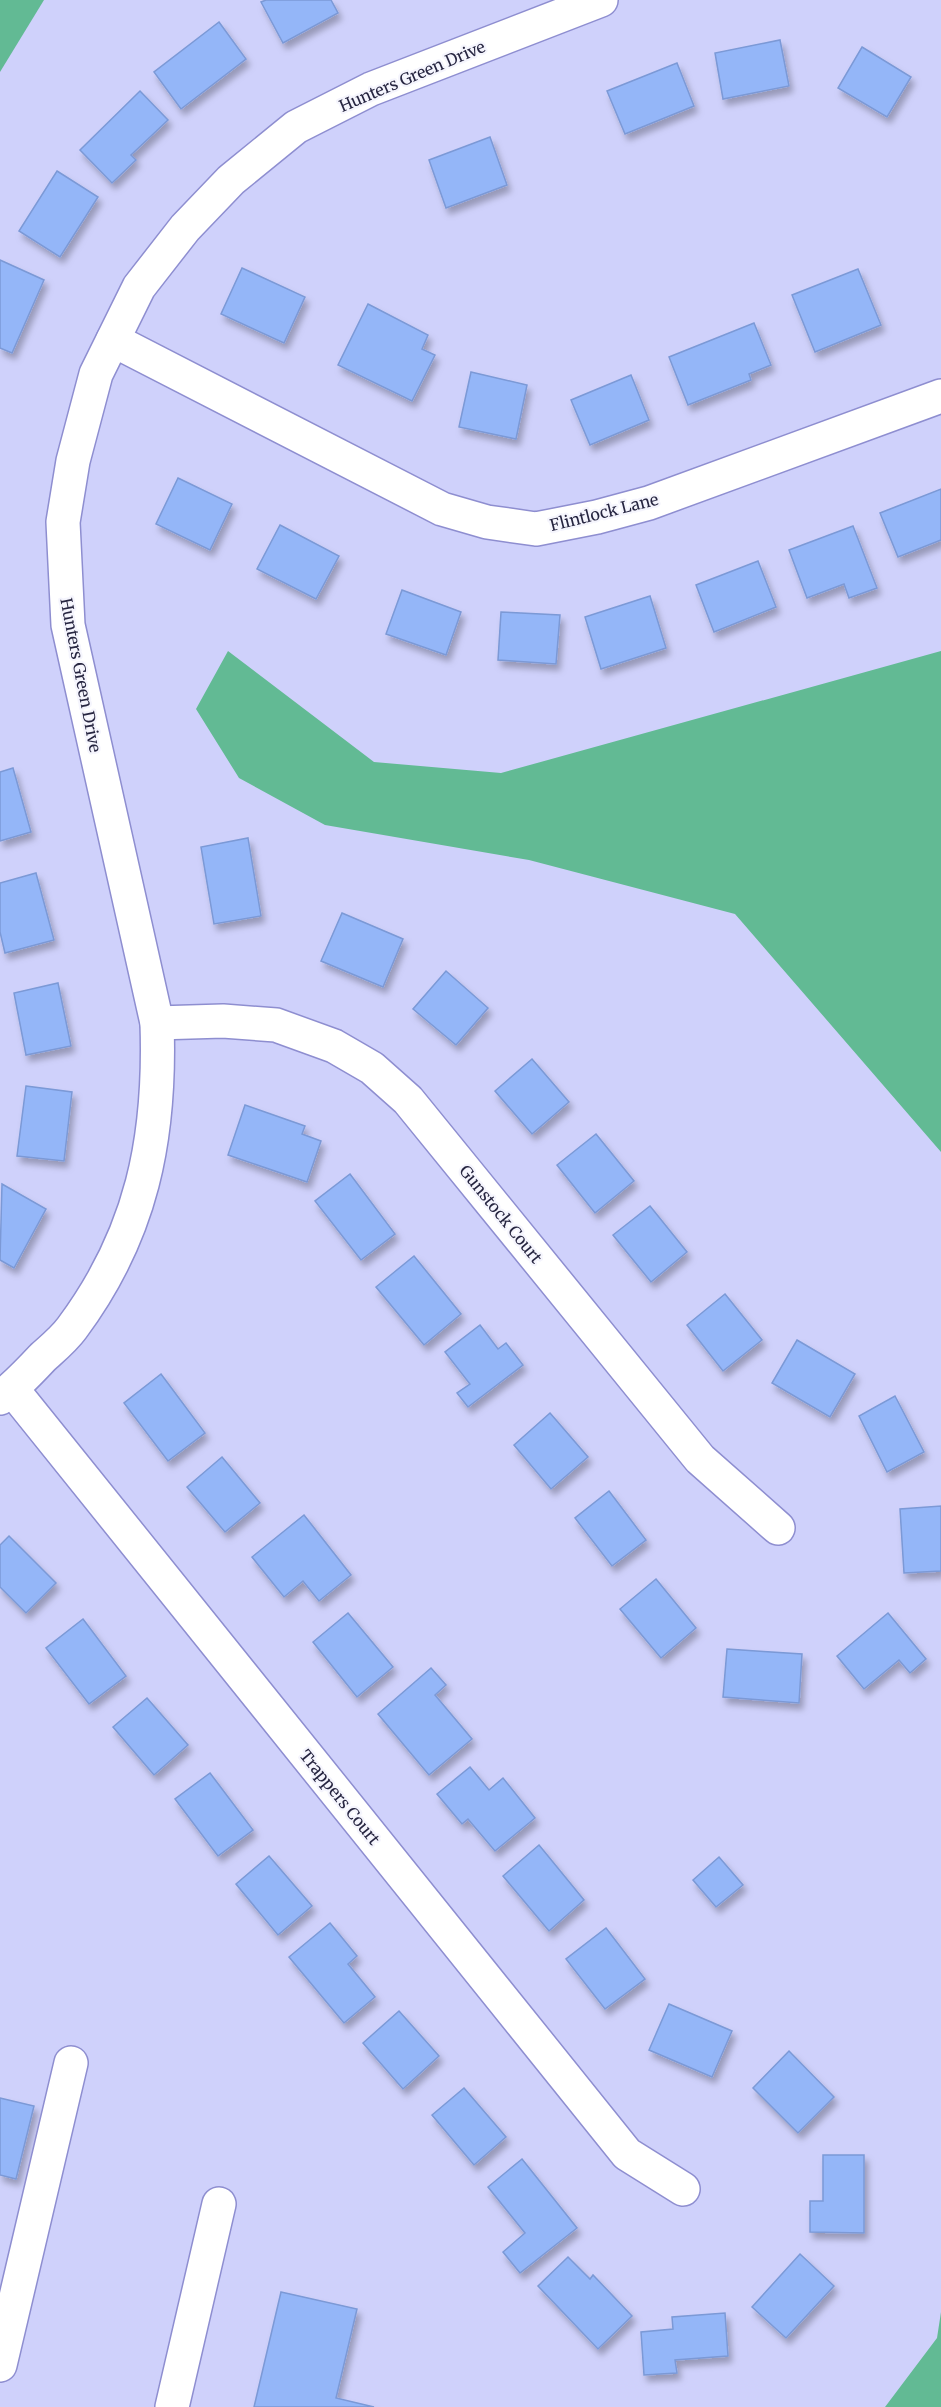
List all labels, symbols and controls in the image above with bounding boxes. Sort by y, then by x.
street label: Hunters Green Drive [336,36,488,116]
street label: Flintlock Lane [548,489,660,535]
street label: Hunters Green Drive [56,596,106,754]
street label: Gunstock Court [455,1161,547,1268]
street label: Trappers Court [296,1745,385,1849]

